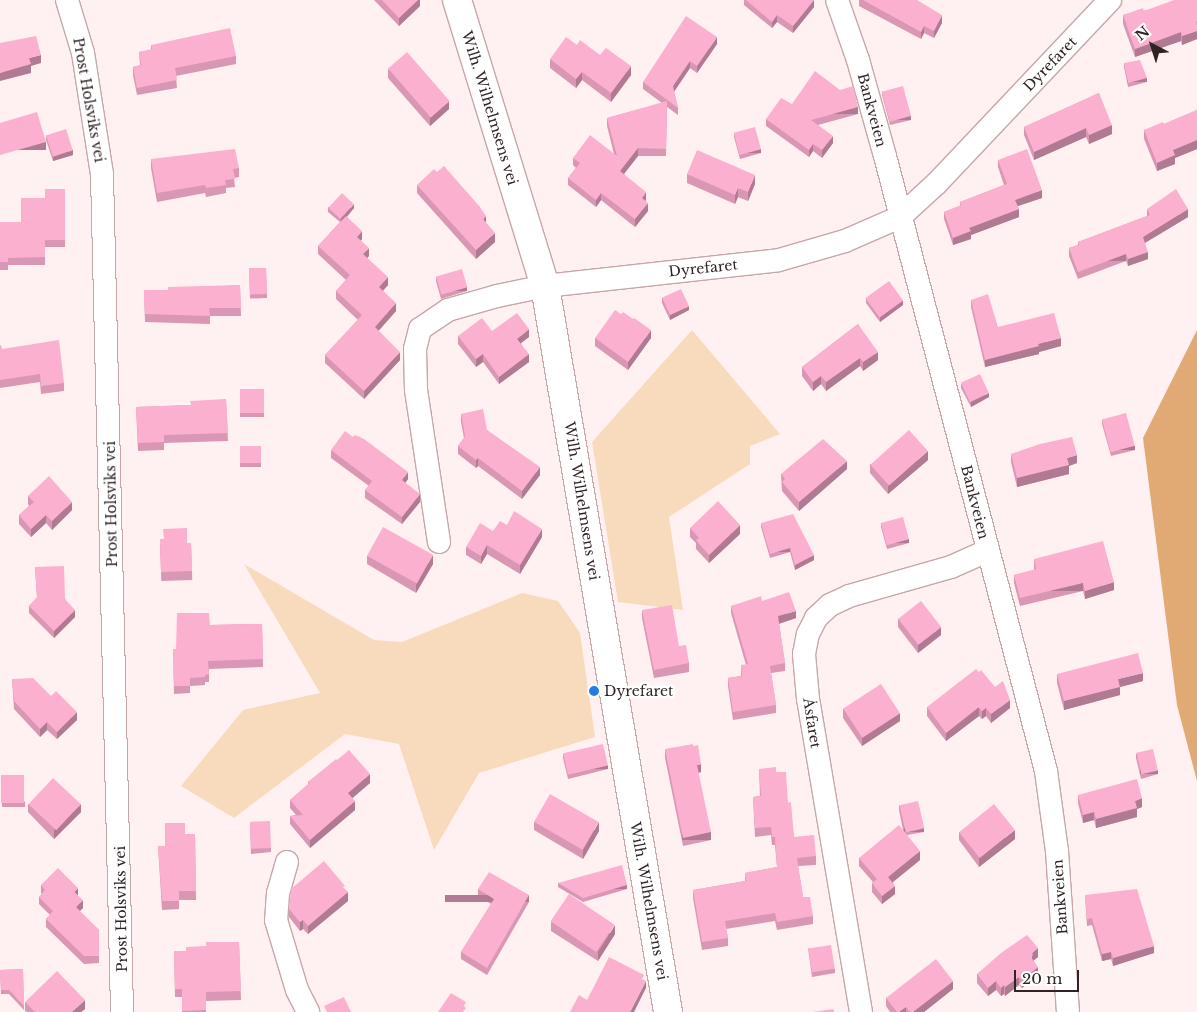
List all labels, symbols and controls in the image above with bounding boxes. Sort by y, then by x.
north arrow [1127,20,1177,70]
text: N [1132,22,1153,45]
street label: Wilh. Wilhelmsens vei [458,28,522,188]
street label: Dyrefaret [1020,33,1080,95]
street label: Prost Holsviks vei [70,36,108,164]
street label: Bankveien [854,71,890,149]
street label: Dyrefaret [668,256,738,280]
street label: Wilh. Wilhelmsens vei [561,420,603,582]
street label: Prost Holsviks vei [101,440,121,568]
street label: Bankveien [958,463,992,541]
place label: Dyrefaret [604,683,673,699]
marker: Dyrefaret [588,685,600,697]
street label: Åsfaret [800,697,824,749]
street label: Wilh. Wilhelmsens vei [627,820,671,982]
street label: Prost Holsviks vei [111,845,131,973]
street label: Bankveien [1049,859,1071,935]
scale bar [1017,960,1082,992]
text: 20 m [1022,969,1062,988]

